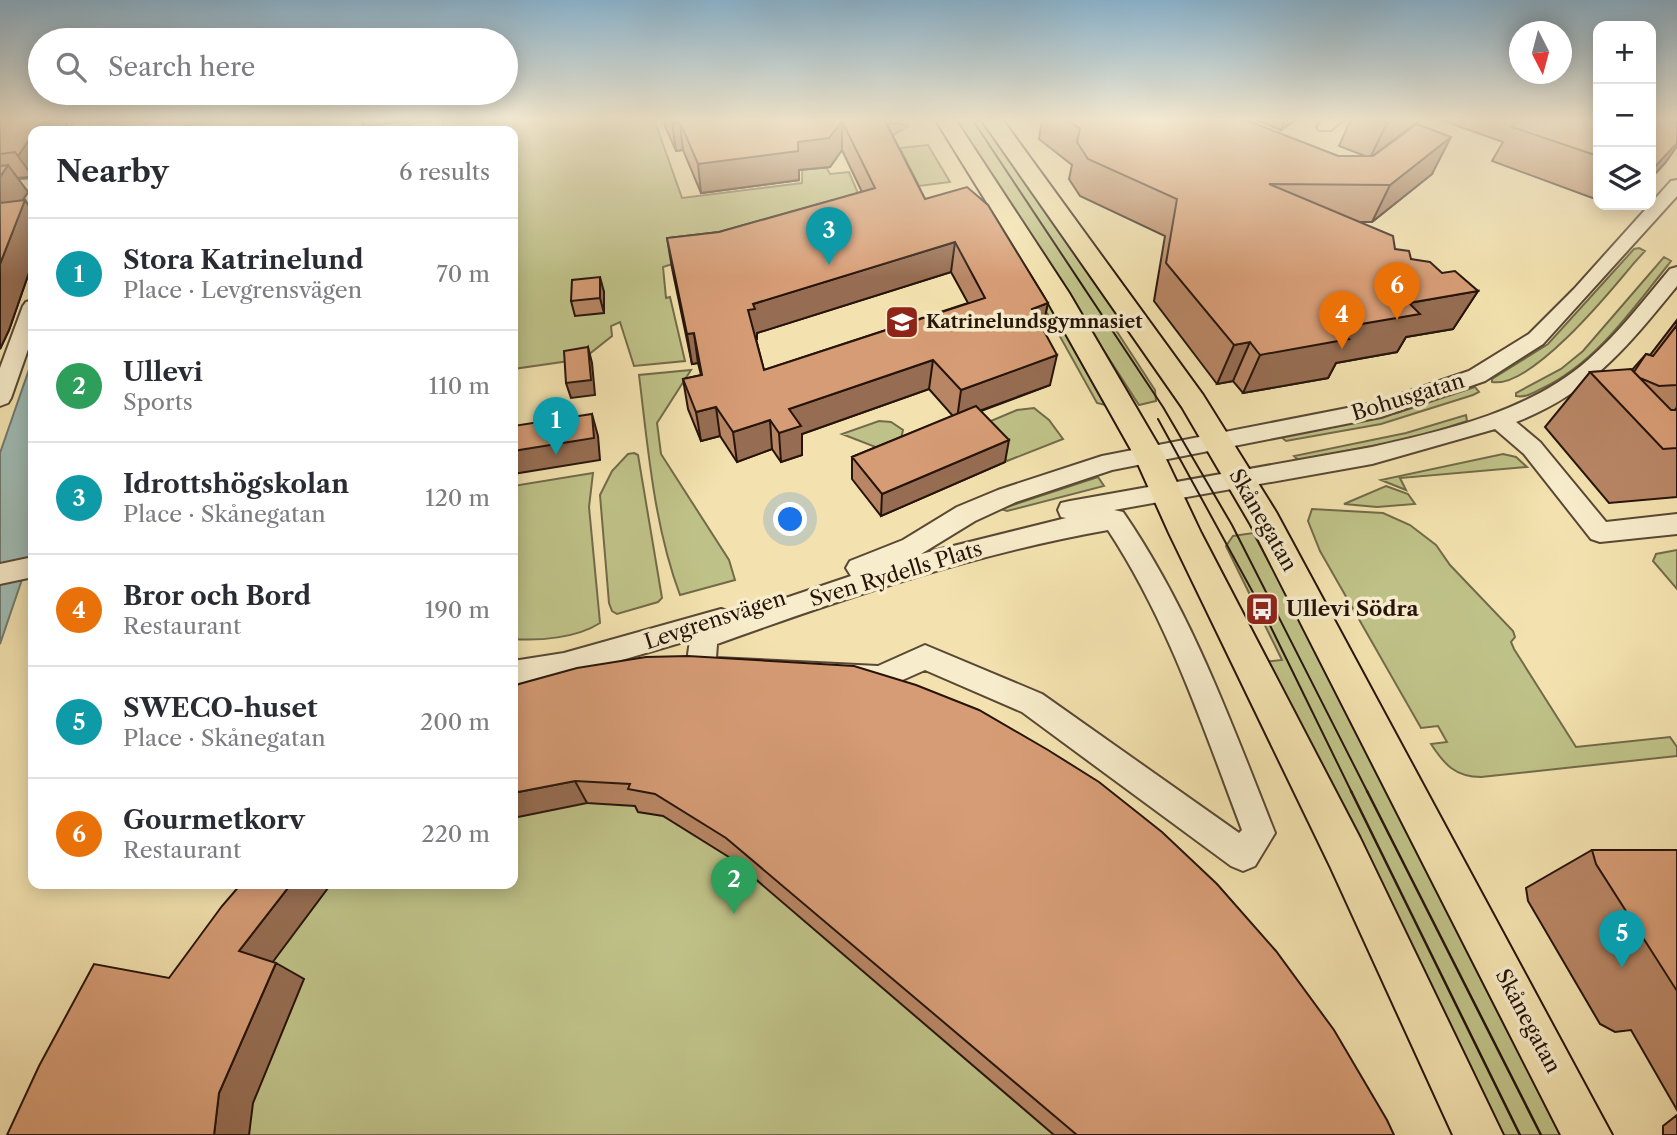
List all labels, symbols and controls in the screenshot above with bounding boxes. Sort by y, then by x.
north arrow [1509,21,1572,84]
map controls [1593,21,1656,210]
button: + [1593,21,1656,84]
search box [28,28,518,105]
icon: search [52,48,90,86]
text: Search here [108,51,255,83]
button: − [1593,84,1656,147]
button: layers [1593,147,1656,210]
text: Nearby [56,153,169,190]
text: 6 results [399,158,490,186]
pin: 3 [806,207,852,265]
text: Stora Katrinelund [123,244,364,276]
text: 1 [74,260,84,288]
text: 70 m [437,260,490,288]
pin: 6 [1374,262,1420,320]
text: Place · Levgrensvägen [123,276,362,304]
pin: 4 [1319,291,1365,349]
school or university icon: Katrinelundsgymnasiet [883,303,921,341]
place label: Katrinelundsgymnasiet [926,311,1143,333]
text: Ullevi [123,356,203,388]
street label: Bohusgatan [1348,368,1467,426]
text: 2 [72,372,86,400]
text: 110 m [429,372,490,400]
text: Sports [123,388,193,416]
pin: 1 [533,397,579,455]
street label: Skånegatan [1224,464,1303,575]
text: Idrottshögskolan [123,468,349,500]
text: 3 [73,484,86,512]
text: 120 m [425,484,490,512]
text: Place · Skånegatan [123,500,326,528]
your location [773,502,807,536]
street label: Sven Rydells Plats [807,535,985,612]
text: Bror och Bord [123,580,311,612]
street label: Levgrensvägen [641,585,789,654]
bus stop icon: Ullevi Södra [1243,590,1281,628]
text: 4 [72,596,86,624]
text: 190 m [425,596,490,624]
place label: Ullevi Södra [1286,596,1419,621]
text: Restaurant [123,612,241,640]
text: SWECO-huset [123,692,317,724]
text: 5 [73,708,85,736]
text: 200 m [420,708,490,736]
text: Place · Skånegatan [123,724,326,752]
text: Gourmetkorv [123,804,305,836]
text: 6 [72,820,86,848]
text: 220 m [421,820,490,848]
text: Restaurant [123,836,241,864]
pin: 2 [711,856,757,914]
pin: 5 [1599,910,1645,968]
street label: Skånegatan [1491,965,1566,1077]

